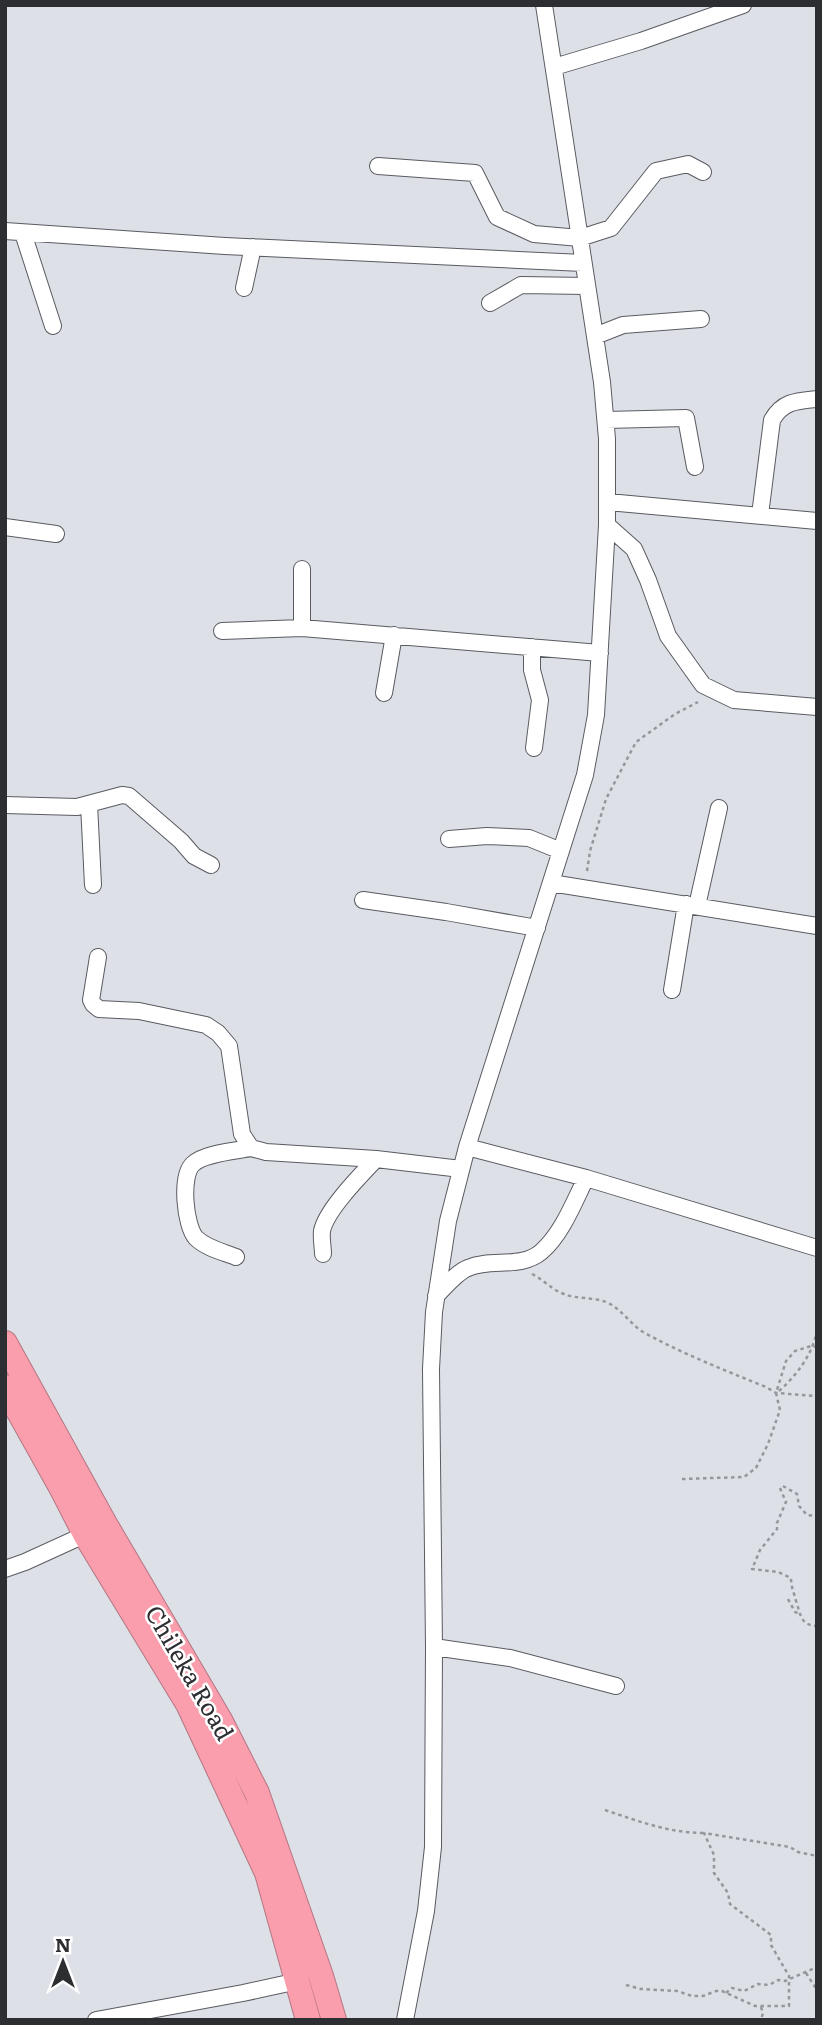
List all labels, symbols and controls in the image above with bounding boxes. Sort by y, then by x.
street label: Chileka Road [138,1598,244,1746]
north arrow [28,1927,98,1997]
text: N [55,1930,71,1958]

